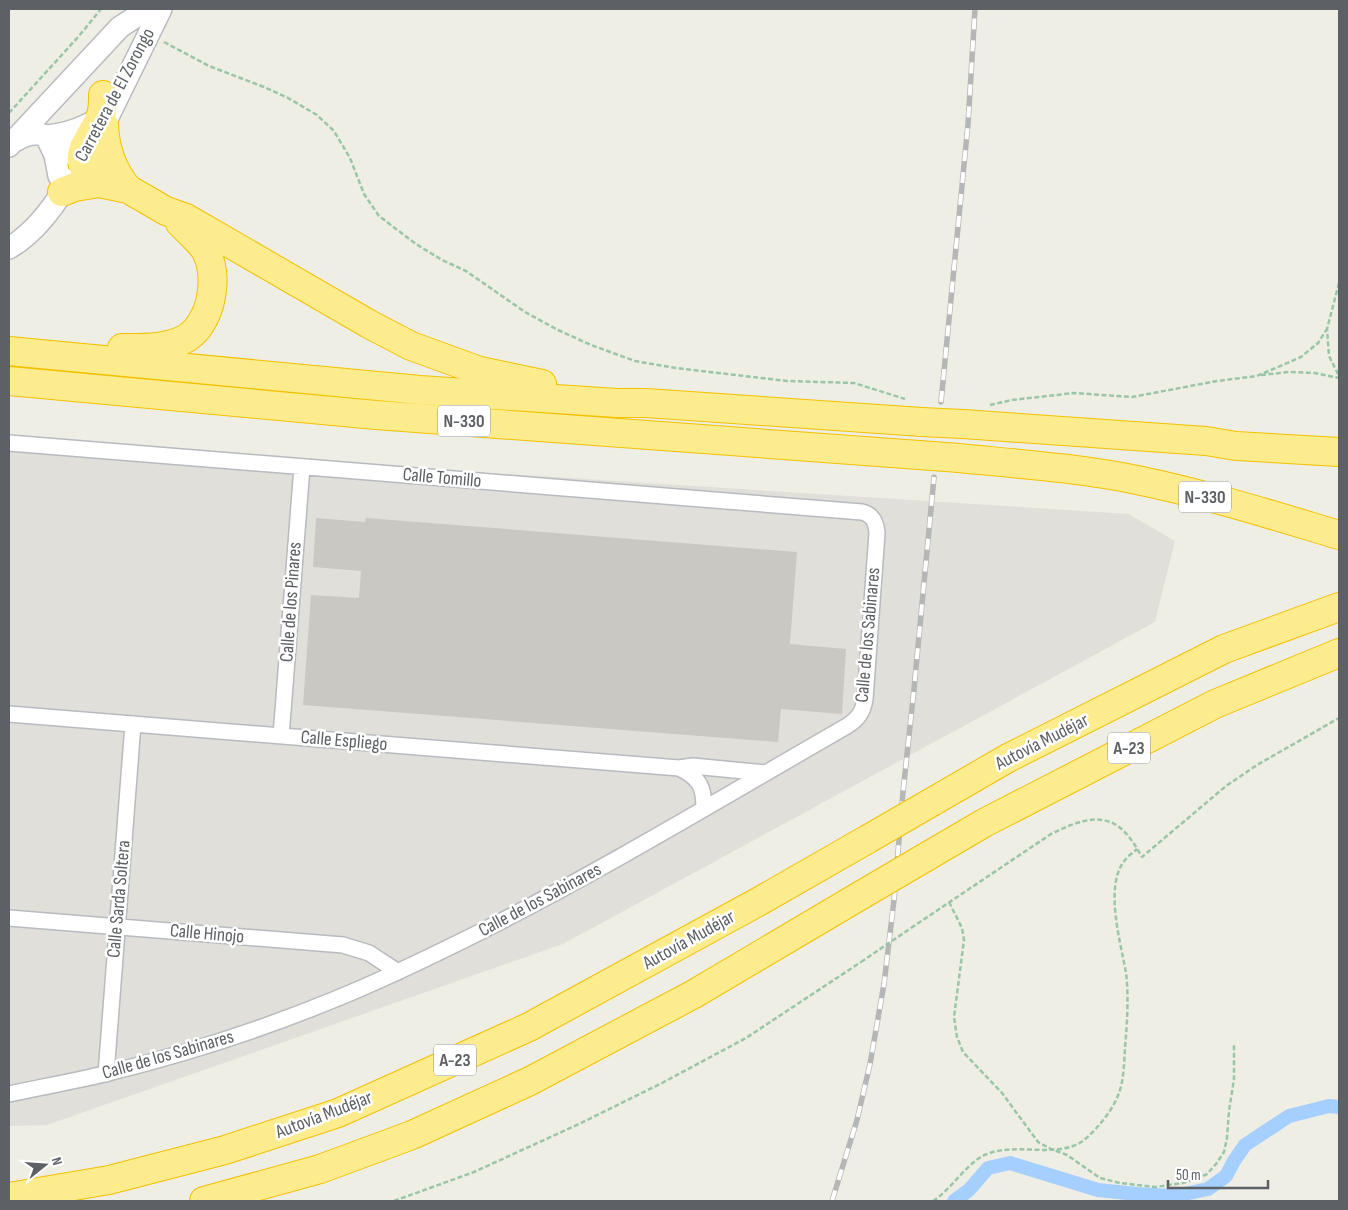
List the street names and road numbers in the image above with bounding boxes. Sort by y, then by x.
street label: Carretera de El Zorongo [70,24,160,166]
road number: N-330 [438,406,490,436]
street label: Calle Tomillo [402,463,482,493]
road number: N-330 [1179,482,1231,512]
street label: Calle de los Pinares [275,541,307,663]
street label: Calle de los Sabinares [851,566,885,704]
street label: Autovía Mudéjar [991,708,1093,776]
street label: Calle Espliego [300,726,388,756]
road number: A-23 [1108,732,1150,764]
street label: Calle Sarda Soltera [102,839,136,959]
street label: Calle de los Sabinares [475,858,605,942]
street label: Autovía Mudéjar [638,905,739,975]
street label: Calle Hinojo [169,919,245,949]
street label: Calle de los Sabinares [100,1025,237,1085]
road number: A-23 [434,1044,476,1076]
street label: Autovía Mudéjar [272,1086,376,1144]

